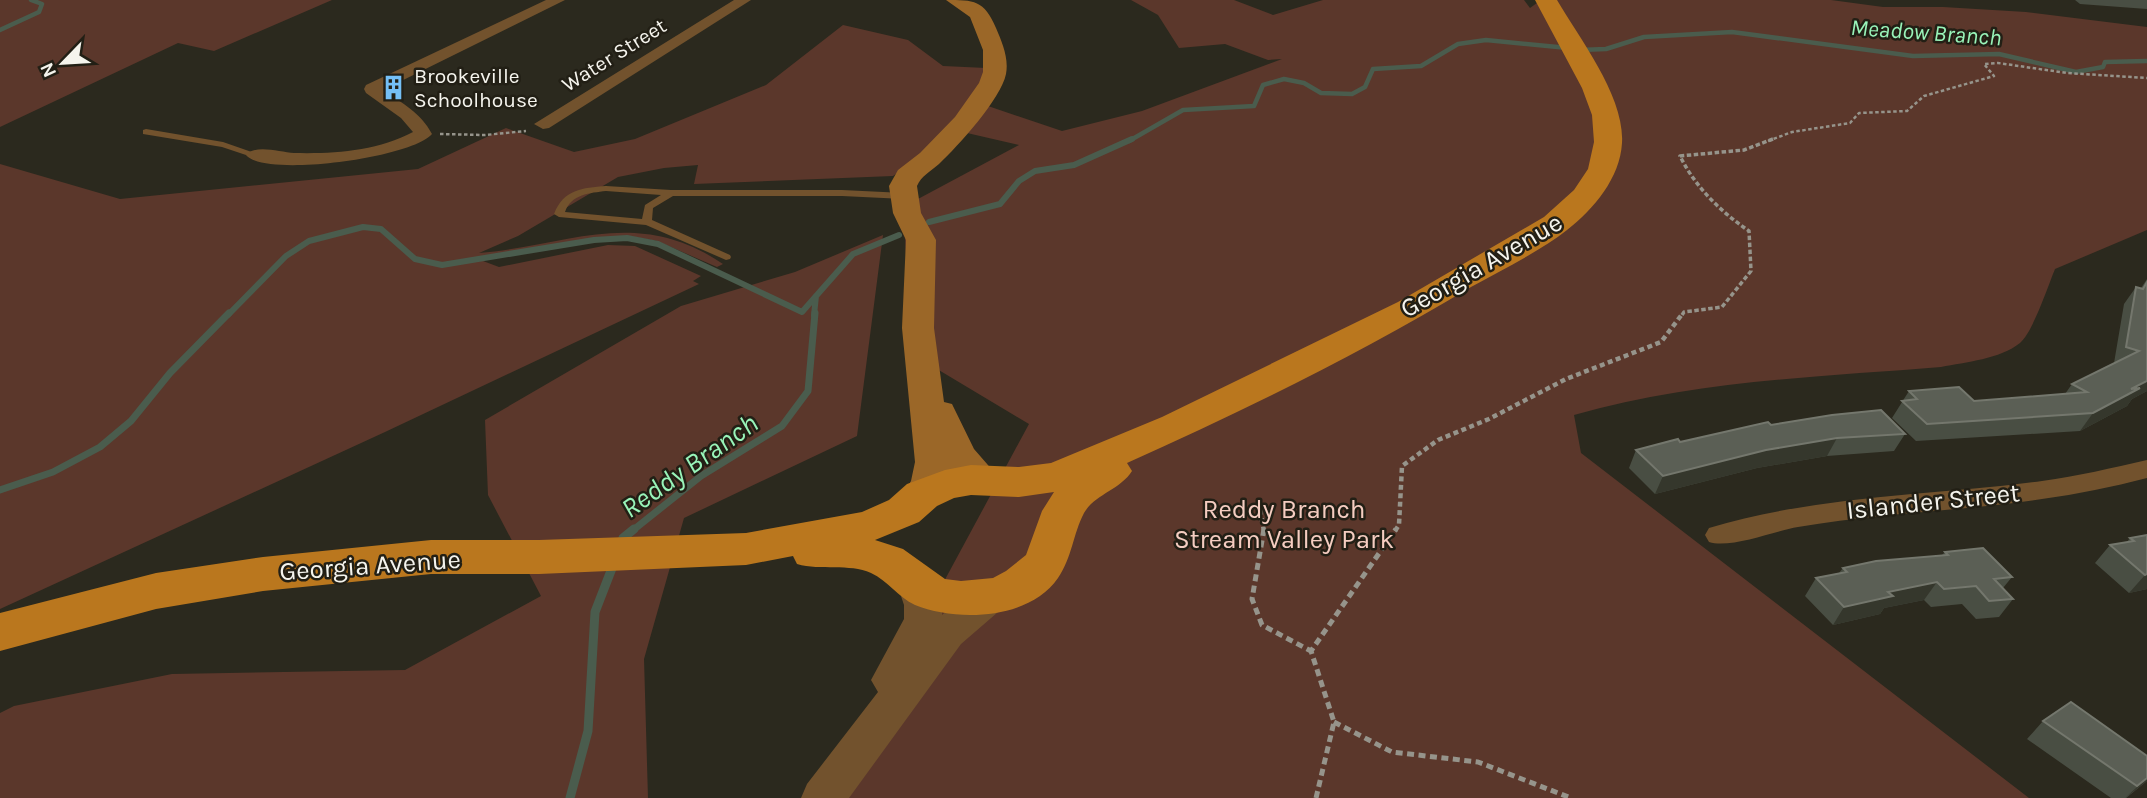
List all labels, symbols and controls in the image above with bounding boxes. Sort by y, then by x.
street label: Water Street [557,13,671,97]
water label: Meadow Branch [1850,14,2002,51]
north arrow [28,28,98,98]
text: N [36,59,61,81]
place label: Brookeville Schoolhouse [414,64,538,112]
building icon: Brookeville Schoolhouse [380,74,408,102]
street label: Georgia Avenue [1395,207,1568,324]
water label: Reddy Branch [615,406,764,525]
street label: Islander Street [1845,477,2021,526]
park label: Reddy Branch Stream Valley Park [1174,494,1394,555]
street label: Georgia Avenue [278,544,462,587]

